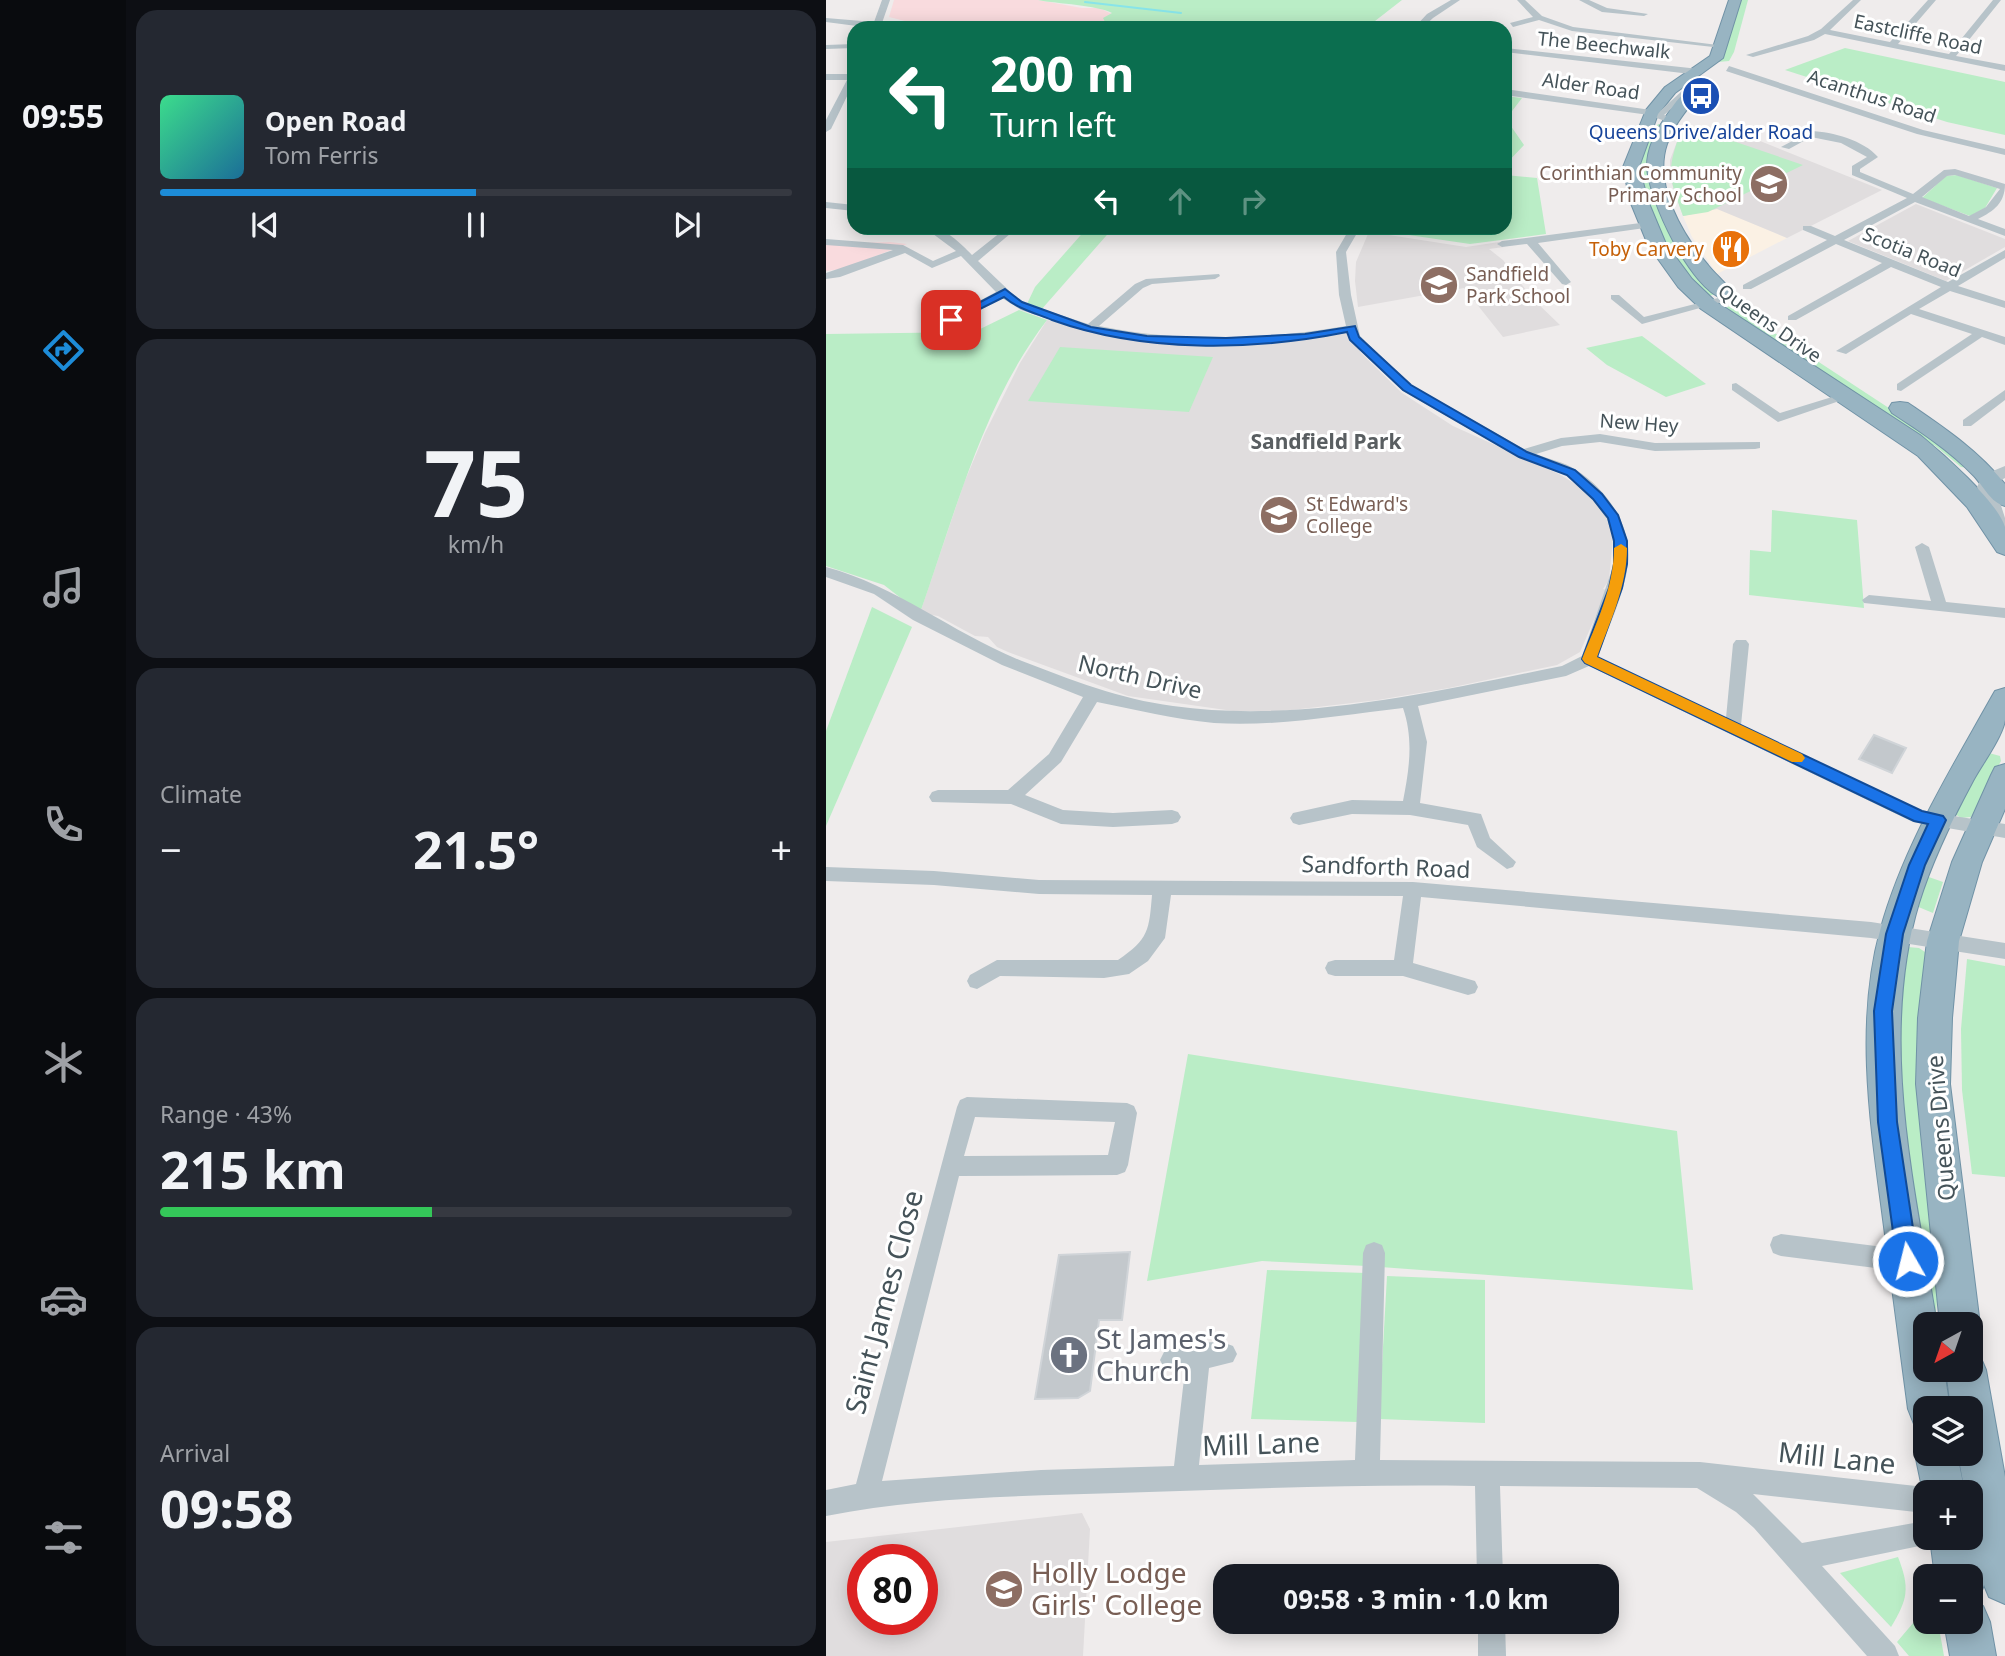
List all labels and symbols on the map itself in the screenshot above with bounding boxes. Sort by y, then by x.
street label: Eastcliffe Road [1851,8,1985,60]
street label: The Beechwalk [1536,25,1672,65]
street label: Acanthus Road [1804,63,1940,129]
street label: Alder Road [1541,66,1641,106]
bus stop icon: Queens Drive/alder Road [1680,75,1722,117]
place label: Queens Drive/alder Road [1589,119,1813,145]
place label: Corinthian Community Primary School [1539,160,1742,208]
school or university icon: Corinthian Community Primary School [1748,163,1790,205]
street label: Scotia Road [1859,220,1965,284]
restaurant icon: Toby Carvery [1710,228,1752,270]
place label: Toby Carvery [1589,236,1704,262]
place label: Sandfield Park School [1466,261,1570,309]
school or university icon: Sandfield Park School [1418,264,1460,306]
street label: Queens Drive [1713,278,1827,368]
pin [921,290,981,350]
street label: New Hey [1599,407,1679,439]
district label: Sandfield Park [1250,427,1402,455]
place label: St Edward's College [1306,491,1408,539]
school or university icon: St Edward's College [1258,494,1300,536]
street label: North Drive [1075,646,1205,706]
street label: Sandforth Road [1301,847,1471,885]
street label: Queens Drive [1918,1054,1962,1202]
street label: Saint James Close [835,1186,931,1418]
position arrow [1871,1224,1945,1298]
north arrow [1913,1312,1983,1382]
place label: St James's Church [1096,1319,1226,1389]
church icon: St James's Church [1048,1334,1090,1376]
street label: Mill Lane [1201,1422,1321,1464]
street label: Mill Lane [1777,1432,1898,1482]
speed limit sign: 80 [847,1544,938,1635]
place label: Holly Lodge Girls' College [1031,1553,1202,1623]
school or university icon: Holly Lodge Girls' College [983,1568,1025,1610]

